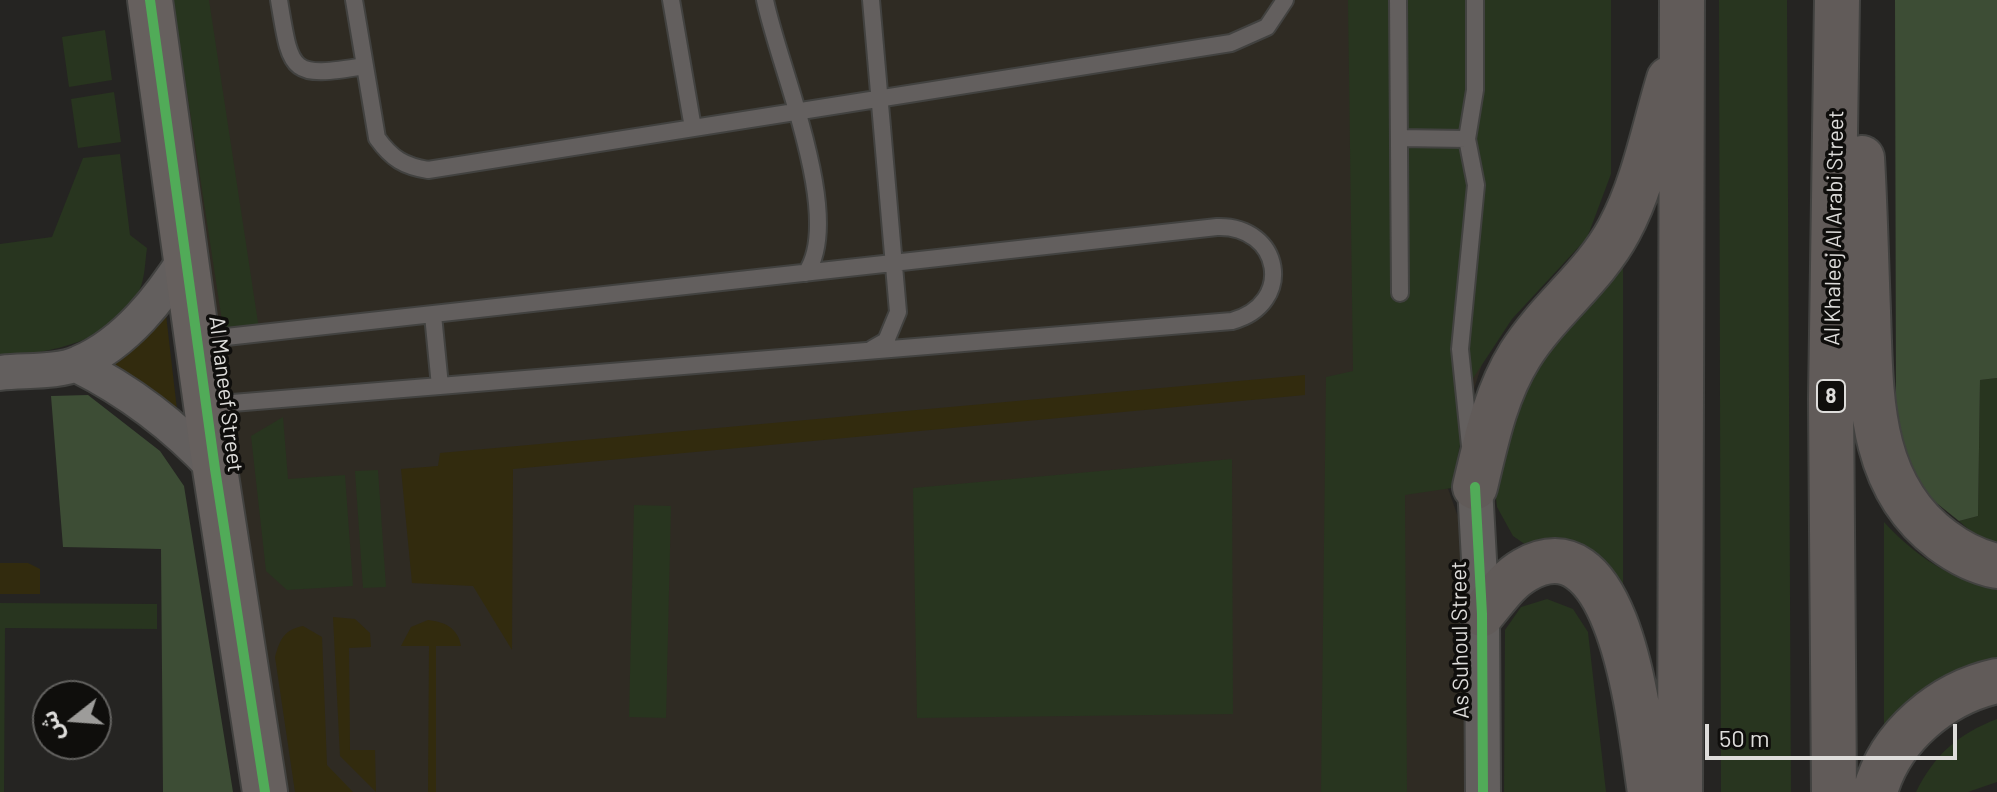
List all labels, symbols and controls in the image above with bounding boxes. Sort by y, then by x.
street label: Al Khaleej Al Arabi Street [1819,110,1849,346]
street label: Al Maneef Street [203,314,249,474]
road number: 8 [1817,380,1845,412]
street label: As Suhoul Street [1445,561,1475,719]
north arrow [32,680,112,760]
text: ش [34,708,68,745]
scale bar [1709,708,1961,758]
text: 50 m [1719,723,1770,752]

